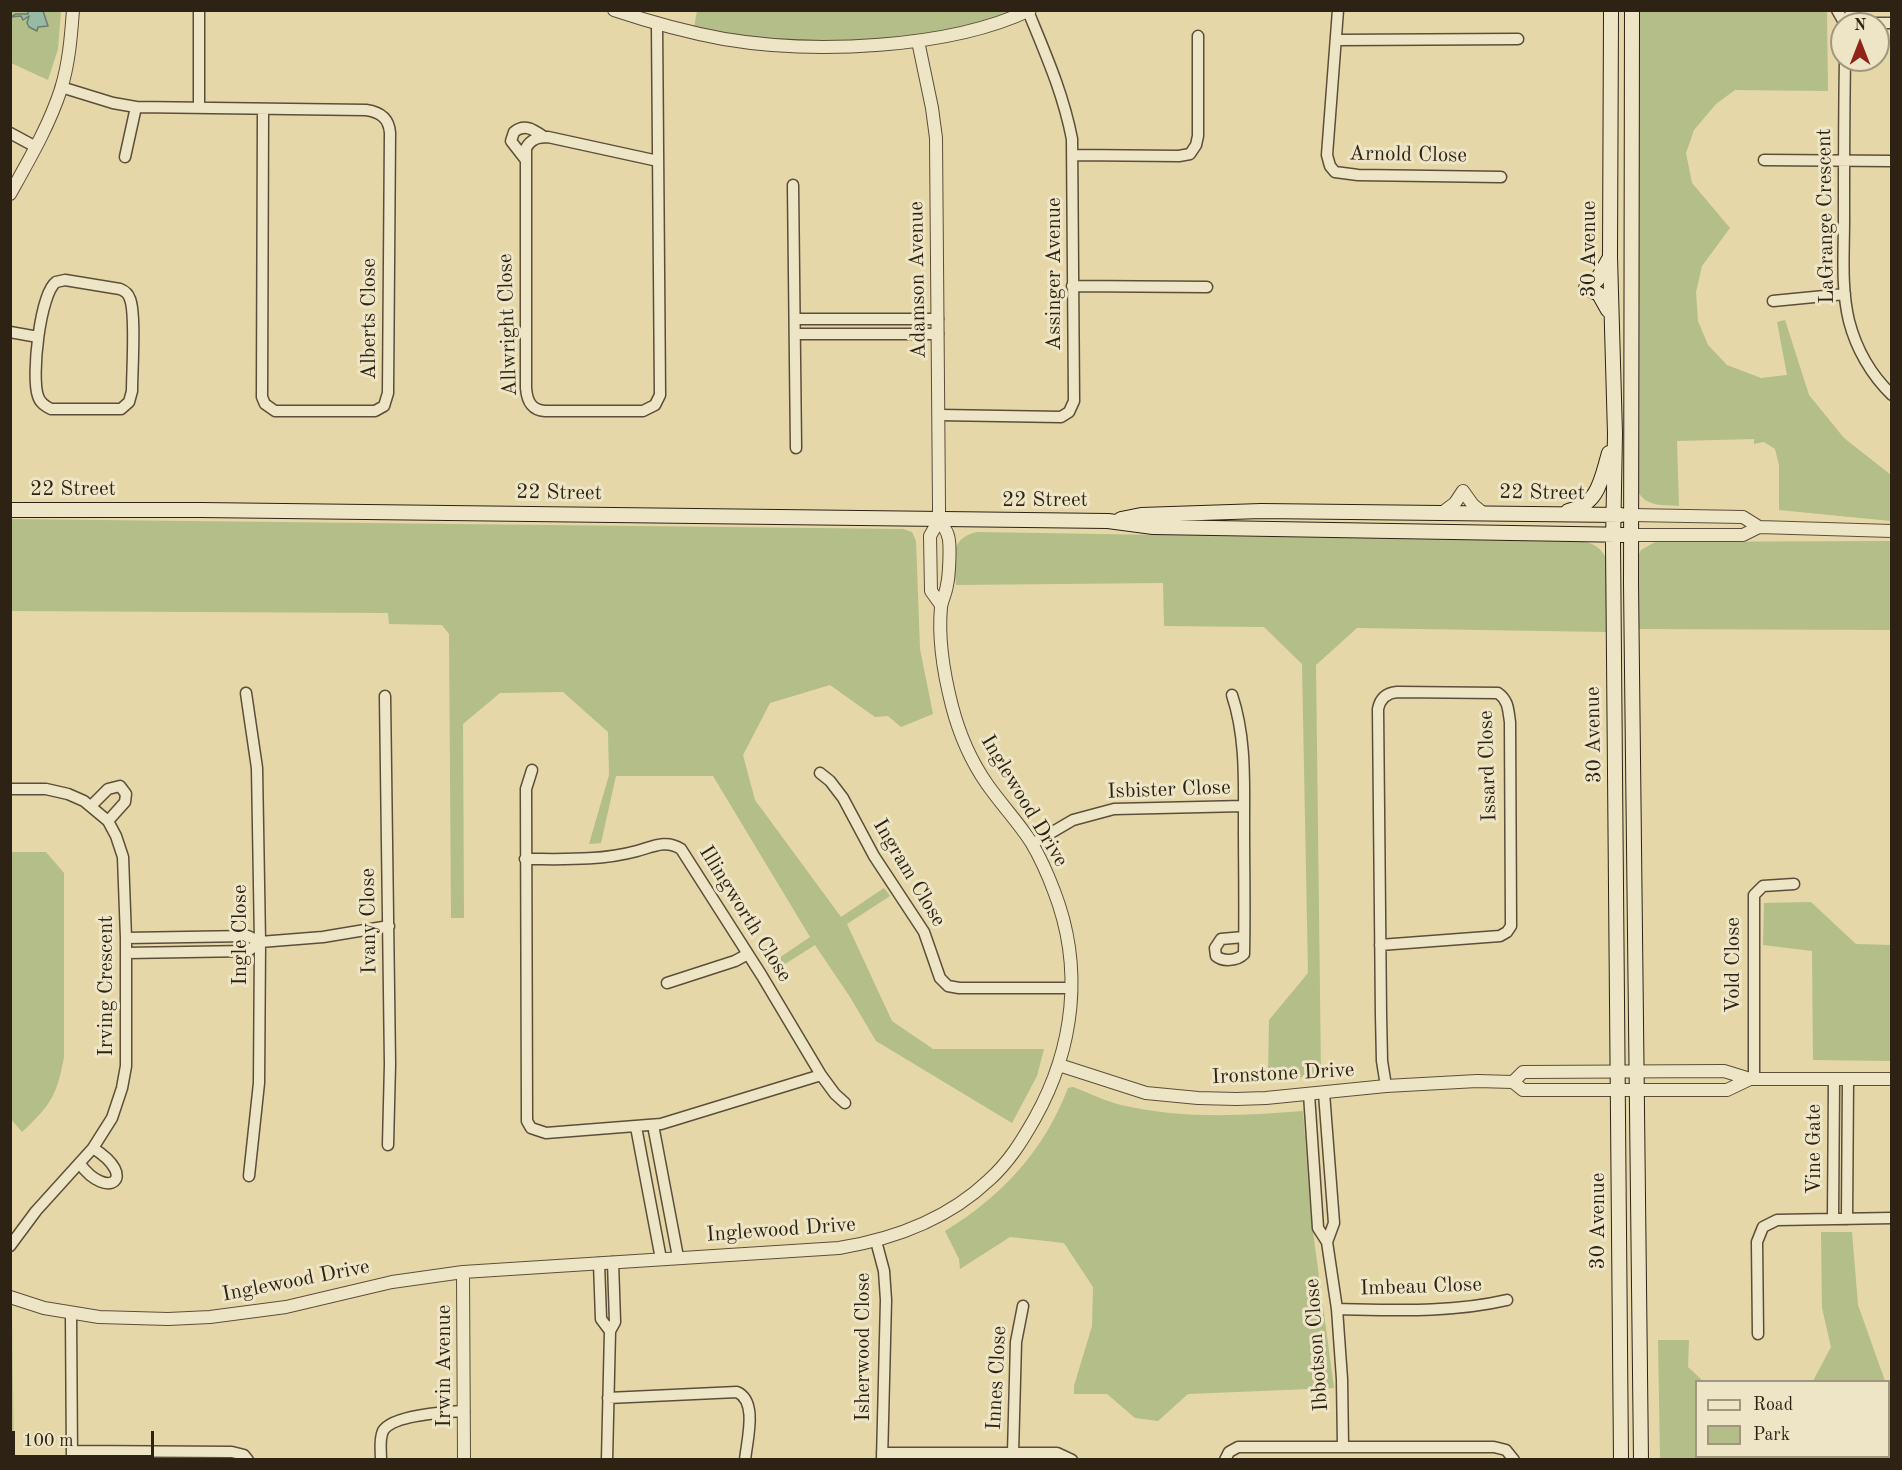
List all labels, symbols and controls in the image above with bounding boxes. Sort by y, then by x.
north arrow [1830,12,1890,72]
text: N [1854,18,1866,34]
street label: LaGrange Crescent [1812,128,1840,304]
street label: Arnold Close [1349,141,1467,169]
street label: Assinger Avenue [1041,197,1067,351]
street label: Adamson Avenue [904,201,932,359]
street label: 30 Avenue [1576,201,1602,297]
street label: Allwright Close [493,253,523,397]
street label: Alberts Close [356,258,382,380]
street label: 22 Street [30,476,116,502]
street label: 22 Street [516,480,602,506]
street label: 22 Street [1499,480,1585,506]
street label: 22 Street [1002,487,1088,513]
street label: 30 Avenue [1581,686,1607,784]
street label: Issard Close [1473,710,1503,822]
street label: Inglewood Drive [975,730,1073,872]
street label: Isbister Close [1107,775,1231,805]
street label: Ingram Close [867,814,951,932]
street label: Illingworth Close [693,841,797,987]
street label: Ivany Close [355,868,383,974]
street label: Ingle Close [227,884,253,986]
street label: Irving Crescent [93,915,119,1057]
street label: Vold Close [1720,917,1746,1013]
street label: Ironstone Drive [1211,1058,1355,1090]
street label: Vine Gate [1801,1104,1827,1194]
street label: 30 Avenue [1585,1173,1611,1269]
street label: Inglewood Drive [705,1212,857,1248]
street label: Inglewood Drive [220,1254,372,1308]
street label: Imbeau Close [1360,1272,1482,1302]
street label: Isherwood Close [850,1273,876,1421]
street label: Ibbotson Close [1300,1278,1334,1412]
street label: Irwin Avenue [431,1305,457,1427]
street label: Innes Close [982,1325,1012,1431]
legend [1695,1380,1890,1458]
text: Road [1753,1396,1793,1414]
scale bar [15,1419,158,1457]
text: Park [1753,1426,1790,1444]
text: 100 m [23,1432,74,1450]

